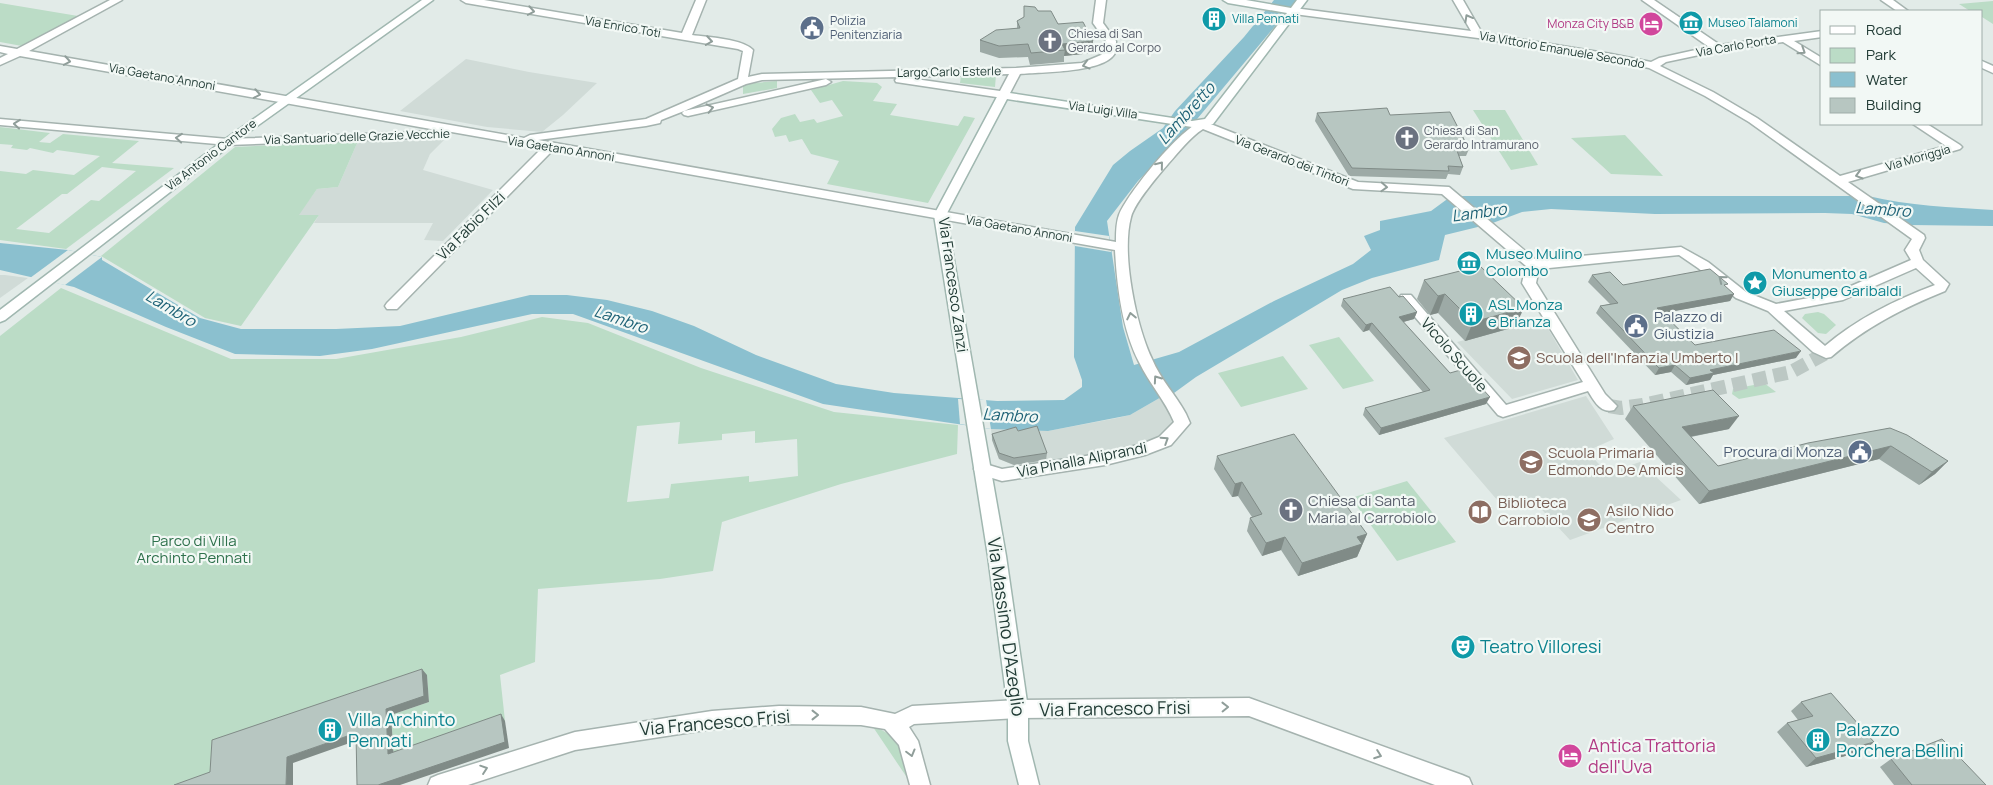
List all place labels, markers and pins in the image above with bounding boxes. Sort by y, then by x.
building icon: Villa Pennati [1201,6,1227,32]
place label: Villa Pennati [1232,10,1299,27]
museum icon: Museo Talamoni [1678,10,1704,36]
hotel icon: Monza City B&B [1638,11,1664,37]
place label: Polizia Penitenziaria [830,12,902,43]
place label: Museo Talamoni [1708,14,1798,31]
public building icon: Polizia Penitenziaria [799,15,825,41]
place label: Monza City B&B [1547,15,1634,32]
place label: Chiesa di San Gerardo al Corpo [1068,25,1161,56]
church icon: Chiesa di San Gerardo al Corpo [1037,28,1063,54]
place label: Chiesa di San Gerardo Intramurano [1424,122,1539,153]
church icon: Chiesa di San Gerardo Intramurano [1394,125,1420,151]
place label: Museo Mulino Colombo [1486,243,1582,281]
museum icon: Museo Mulino Colombo [1456,250,1482,276]
place label: Monumento a Giuseppe Garibaldi [1772,263,1902,301]
place icon: Monumento a Giuseppe Garibaldi [1742,270,1768,296]
place label: ASL Monza e Brianza [1488,294,1563,332]
building icon: ASL Monza e Brianza [1458,301,1484,327]
place label: Palazzo di Giustizia [1654,306,1722,344]
public building icon: Palazzo di Giustizia [1623,313,1649,339]
school or university icon: Scuola dell'Infanzia Umberto I [1506,345,1532,371]
place label: Scuola dell'Infanzia Umberto I [1536,347,1739,368]
public building icon: Procura di Monza [1847,439,1873,465]
place label: Procura di Monza [1724,441,1842,462]
place label: Scuola Primaria Edmondo De Amicis [1548,442,1684,480]
school or university icon: Scuola Primaria Edmondo De Amicis [1518,449,1544,475]
place label: Chiesa di Santa Maria al Carrobiolo [1308,490,1436,528]
place label: Biblioteca Carrobiolo [1498,492,1570,530]
church icon: Chiesa di Santa Maria al Carrobiolo [1278,497,1304,523]
library icon: Biblioteca Carrobiolo [1467,499,1493,525]
place label: Asilo Nido Centro [1606,500,1674,538]
school or university icon: Asilo Nido Centro [1576,507,1602,533]
theatre icon: Teatro Villoresi [1450,634,1476,660]
place label: Teatro Villoresi [1480,634,1602,658]
place label: Villa Archinto Pennati [348,707,455,752]
building icon: Villa Archinto Pennati [317,717,343,743]
place label: Palazzo Porchera Bellini [1836,717,1964,762]
building icon: Palazzo Porchera Bellini [1805,727,1831,753]
place label: Antica Trattoria dell'Uva [1588,733,1716,778]
hotel icon: Antica Trattoria dell'Uva [1557,743,1583,769]

